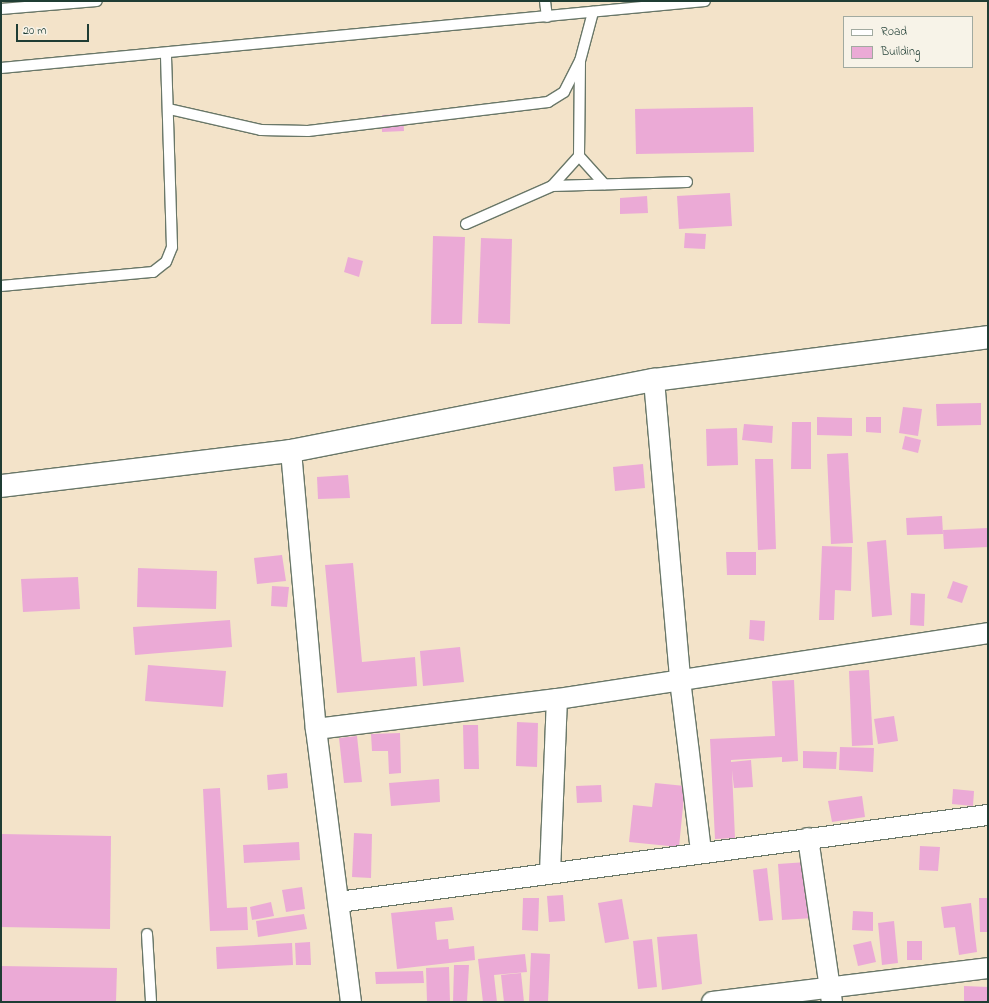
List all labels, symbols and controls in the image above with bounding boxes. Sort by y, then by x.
scale bar [18,16,91,42]
legend [843,16,973,68]
text: 20 m [23,22,46,40]
text: Road [881,23,907,41]
text: Building [881,43,920,61]

